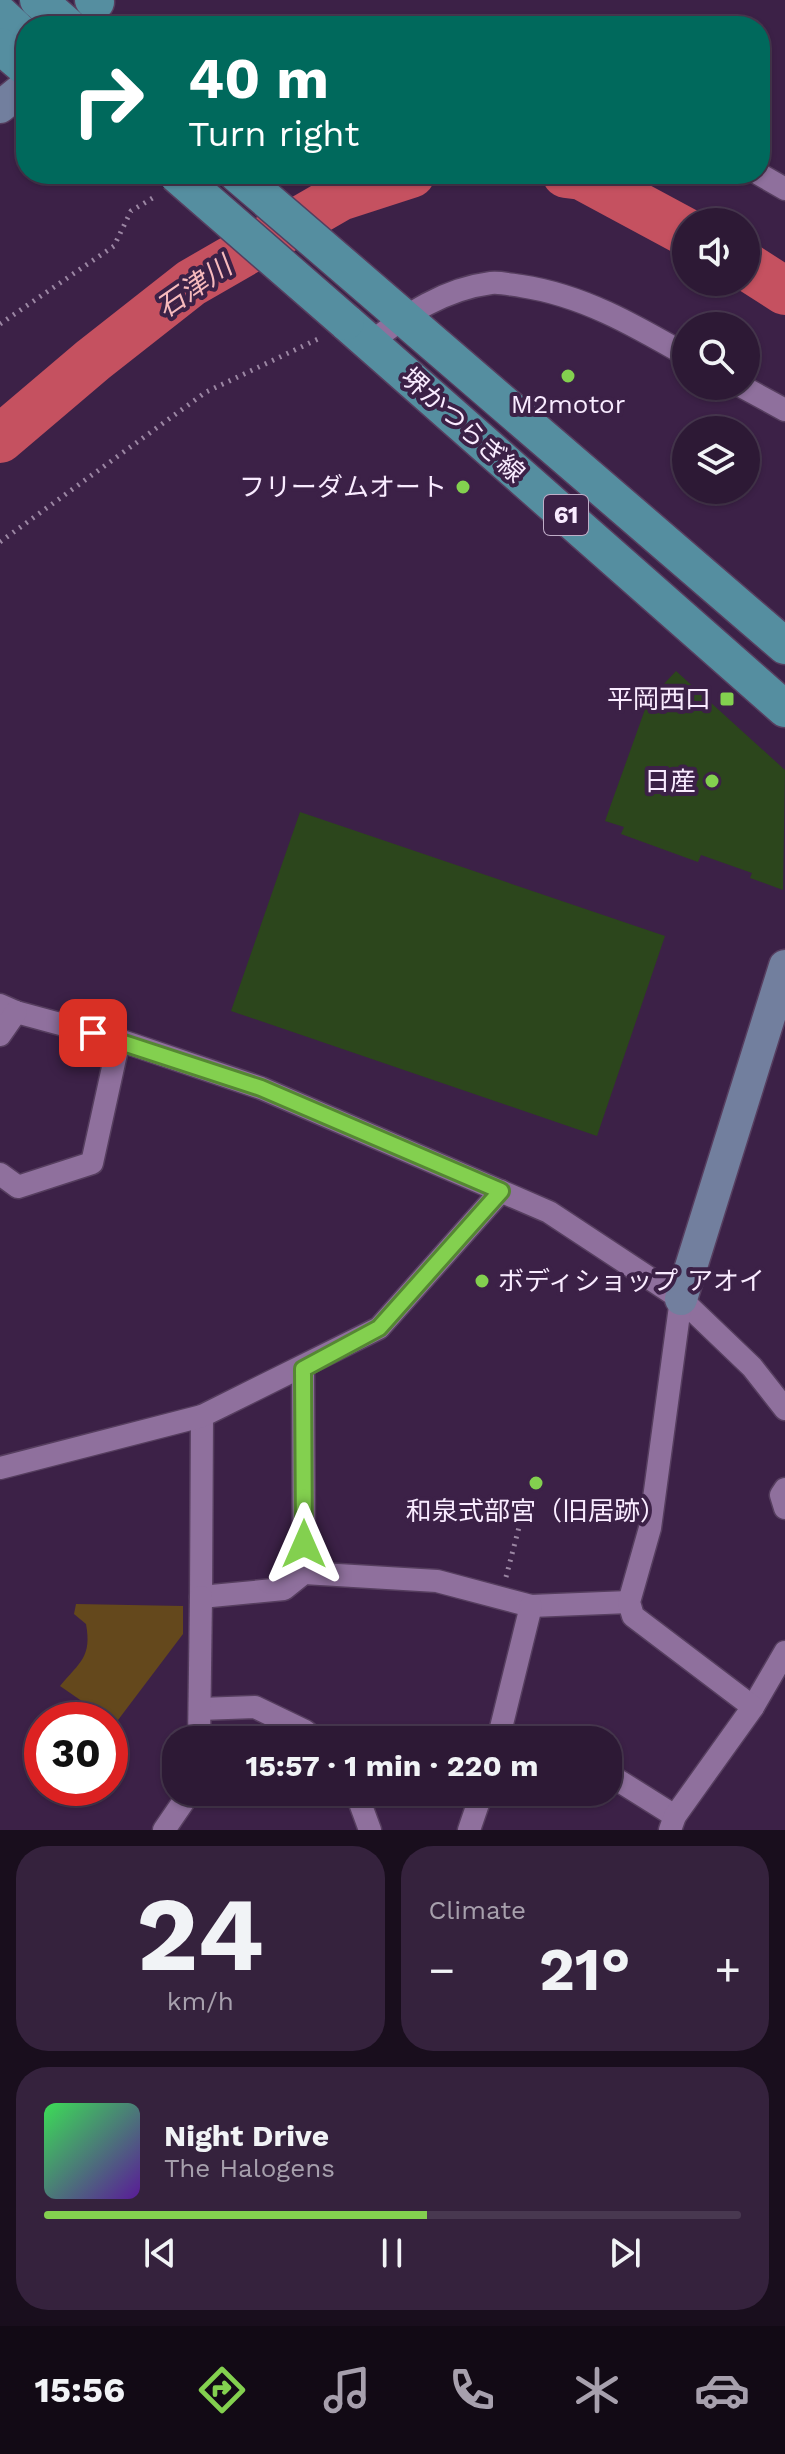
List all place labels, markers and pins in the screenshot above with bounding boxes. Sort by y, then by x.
marker: M2motor [559,367,577,385]
place label: M2motor [511,389,625,419]
place label: フリーダムオート [239,472,447,502]
marker: フリーダムオート [454,478,472,496]
place label: 平岡西口 [607,684,711,714]
marker: 平岡西口 [718,690,736,708]
place label: 日産 [644,766,696,796]
marker: 日産 [703,772,721,790]
pin [59,999,127,1067]
place label: ボディショップ アオイ [498,1266,765,1296]
marker: ボディショップ アオイ [473,1272,491,1290]
marker: 和泉式部宮（旧居跡） [527,1474,545,1492]
place label: 和泉式部宮（旧居跡） [406,1496,666,1526]

